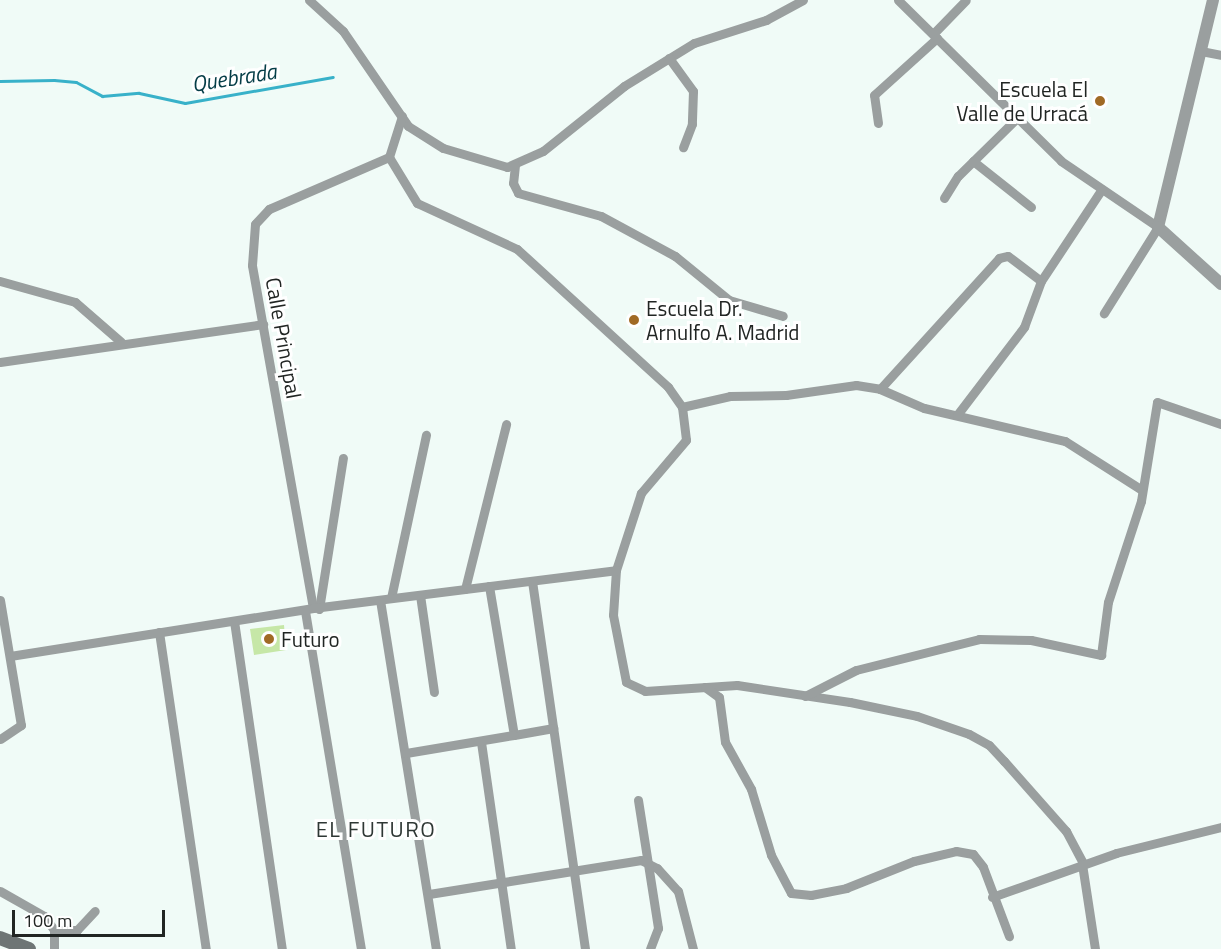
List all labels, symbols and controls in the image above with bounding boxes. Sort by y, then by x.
water label: Quebrada [190,58,278,98]
place label: Escuela El Valle de Urracá [956,76,1088,126]
marker: Escuela El Valle de Urracá [1093,94,1107,108]
street label: Calle Principal [261,275,307,401]
place label: Escuela Dr. Arnulfo A. Madrid [646,295,799,345]
marker: Escuela Dr. Arnulfo A. Madrid [627,313,641,327]
place label: Futuro [281,626,339,652]
marker: Futuro [262,632,276,646]
district label: EL FUTURO [316,817,436,843]
scale bar [15,898,168,936]
text: 100 m [23,907,72,934]

